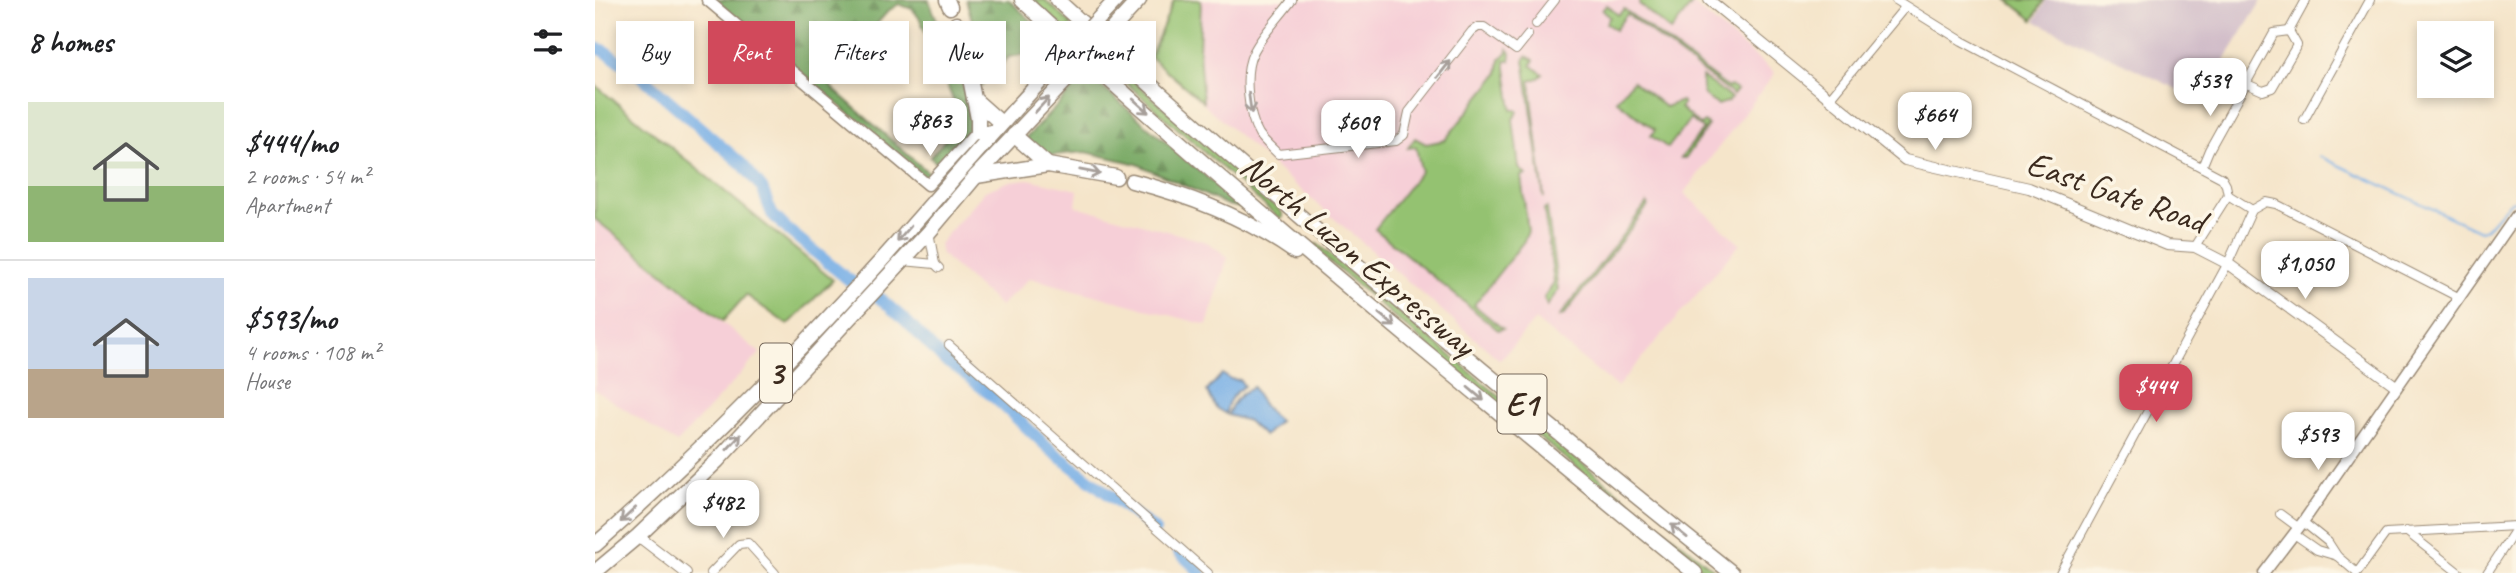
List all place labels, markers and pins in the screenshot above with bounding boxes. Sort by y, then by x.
pin: $539 [2169,58,2251,118]
pin: $664 [1894,92,1976,152]
pin: $863 [889,99,971,158]
pin: $609 [1317,100,1399,160]
pin: $1,050 [2248,242,2362,301]
pin: $444 [2115,364,2197,424]
pin: $593 [2277,412,2359,472]
pin: $482 [682,480,764,540]

